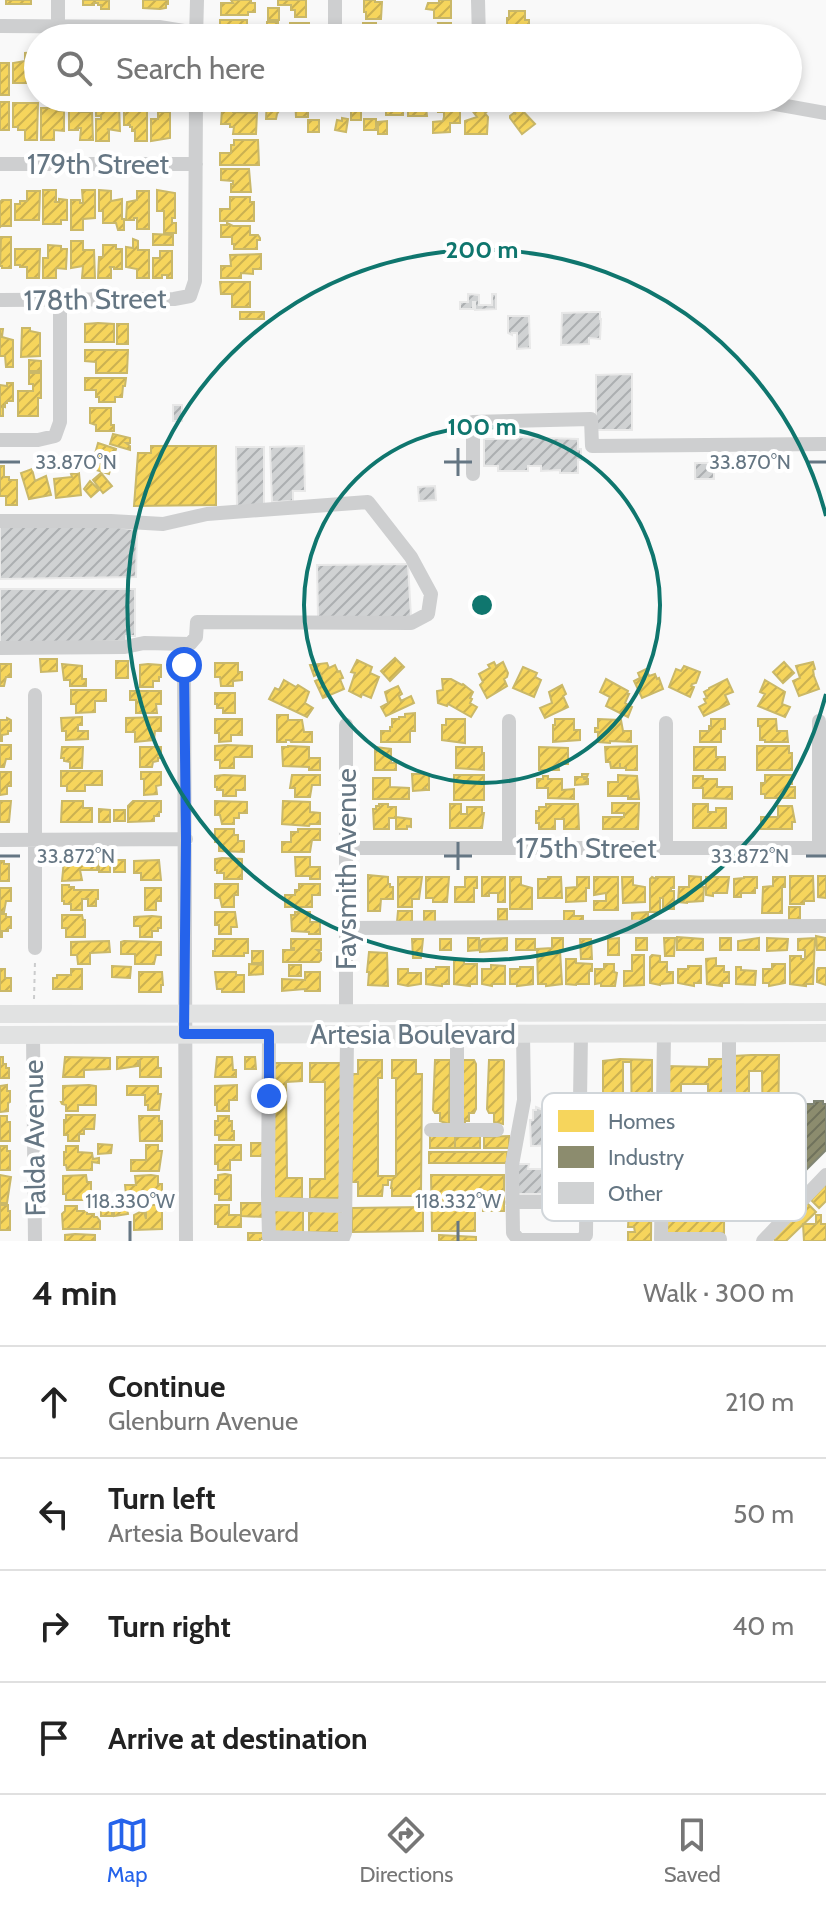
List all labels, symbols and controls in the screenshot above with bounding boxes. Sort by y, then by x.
search box [24,24,802,112]
icon: search [52,46,96,90]
text: Search here [116,50,265,87]
street label: 179th Street [27,147,169,181]
text: 200 m [446,235,518,264]
street label: 178th Street [23,281,167,317]
text: 100 m [447,412,517,441]
text: 33.870°N [35,450,117,474]
text: 33.870°N [709,450,791,474]
centre of rings [468,591,496,619]
route start [166,647,202,683]
street label: Faysmith Avenue [329,768,363,970]
street label: 175th Street [515,831,657,865]
text: 33.872°N [37,844,115,868]
text: 33.872°N [711,844,789,868]
street label: Artesia Boulevard [310,1017,516,1051]
street label: Falda Avenue [16,1059,52,1217]
route end [251,1078,287,1114]
legend [542,1093,806,1221]
text: Homes [608,1108,675,1135]
text: Industry [608,1144,684,1171]
text: Other [608,1180,663,1207]
text: 118.330°W [85,1189,175,1213]
text: 118.332°W [415,1189,501,1213]
text: 4 min [32,1272,117,1314]
text: Walk · 300 m [643,1277,794,1309]
text: Continue [108,1368,225,1405]
icon: ahead [32,1380,76,1424]
text: 210 m [725,1386,794,1418]
text: Glenburn Avenue [108,1405,298,1437]
text: Turn left [108,1480,216,1517]
icon: left [32,1492,76,1536]
text: 50 m [733,1498,794,1530]
text: Artesia Boulevard [108,1517,299,1549]
icon: right [32,1604,76,1648]
text: Turn right [108,1608,231,1645]
text: 40 m [732,1610,794,1642]
icon: arrive [32,1716,76,1760]
text: Arrive at destination [108,1720,368,1757]
tab: Map [105,1813,149,1888]
tab: Directions [359,1813,453,1888]
tab: Saved [664,1813,721,1888]

